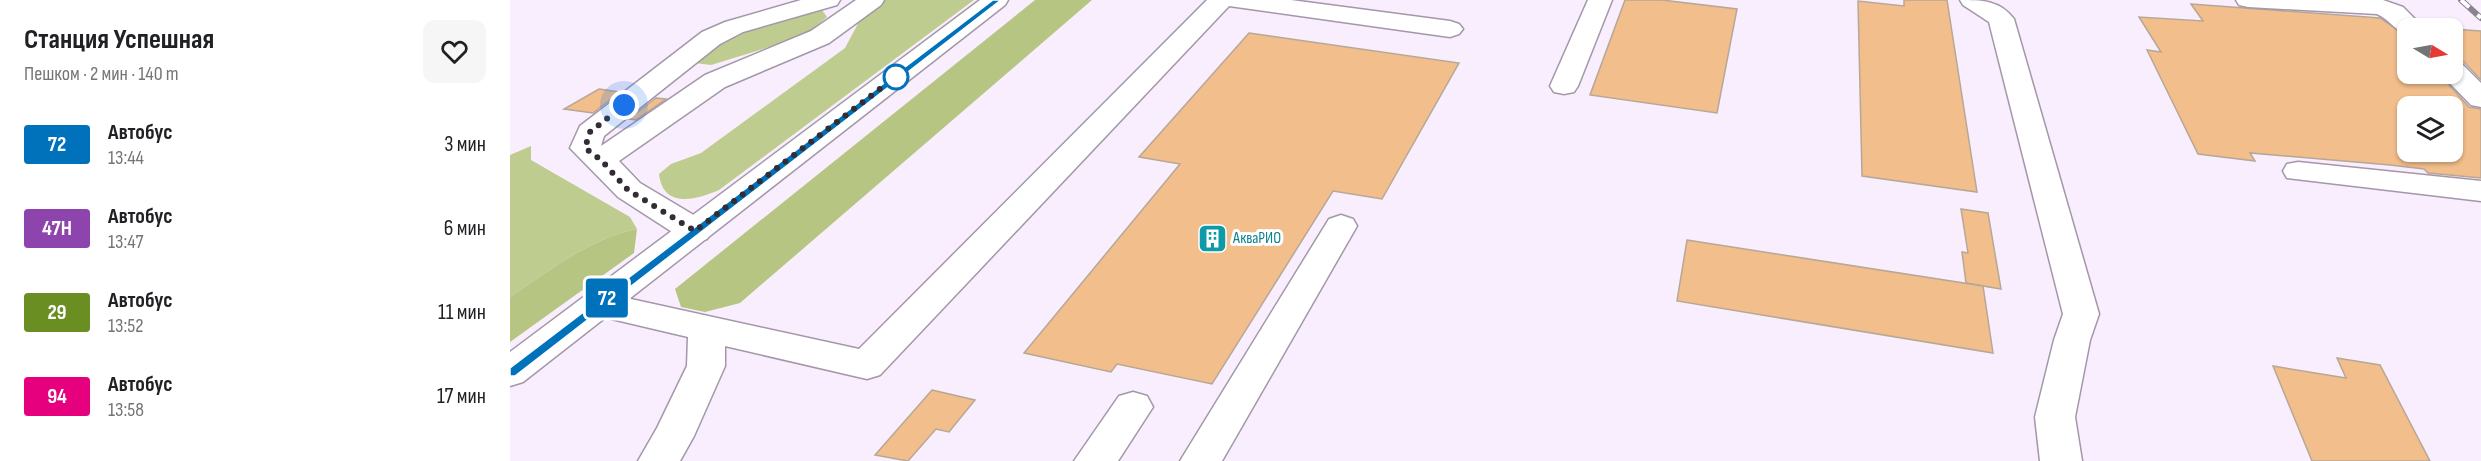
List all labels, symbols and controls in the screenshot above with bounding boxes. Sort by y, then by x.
north arrow [2397,18,2463,84]
map controls [2397,18,2463,162]
button: heart [423,20,486,83]
text: Станция Успешная [24,23,214,56]
text: Пешком · 2 мин · 140 m [24,62,179,86]
unlabelled marker [883,64,909,90]
your location [609,90,639,120]
button: layers [2397,96,2463,162]
text: Автобус [108,119,173,146]
text: 3 мин [444,131,486,158]
text: 72 [48,132,66,157]
text: 13:44 [108,146,144,170]
text: Автобус [108,203,173,230]
text: 6 мин [444,215,486,242]
text: 47Н [42,216,72,241]
building icon: АкваРИО [1196,222,1228,254]
place label: АкваРИО [1232,229,1281,248]
text: 13:47 [108,230,143,254]
line badge: 72 [580,278,634,318]
text: 72 [598,286,616,311]
text: Автобус [108,287,173,314]
text: 11 мин [438,299,486,326]
text: 29 [47,300,67,325]
text: 13:52 [108,314,143,338]
text: Автобус [108,371,173,398]
text: 17 мин [437,383,486,410]
text: 94 [47,384,67,409]
text: 13:58 [108,398,144,422]

